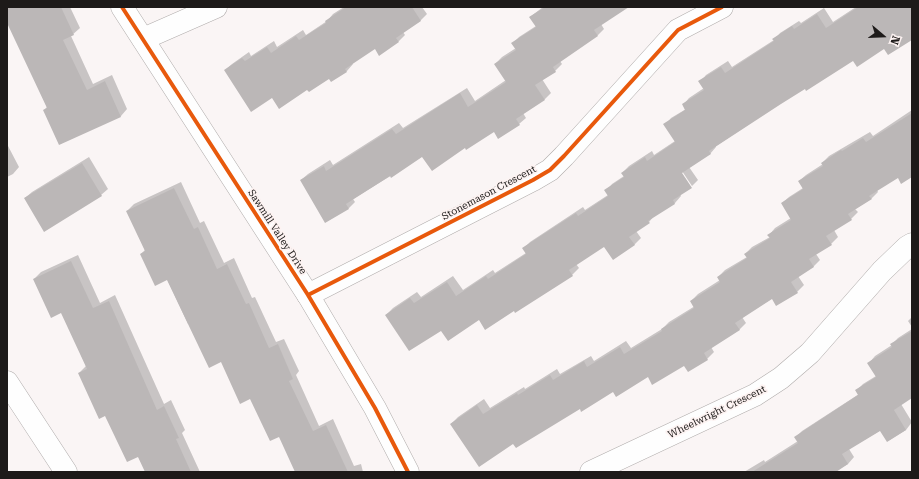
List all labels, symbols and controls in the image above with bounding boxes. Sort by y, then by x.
north arrow [863,16,903,56]
text: N [887,34,902,46]
street label: Stonemason Crescent [440,163,538,223]
street label: Sawmill Valley Drive [245,187,309,277]
street label: Wheelwright Crescent [666,383,768,441]

